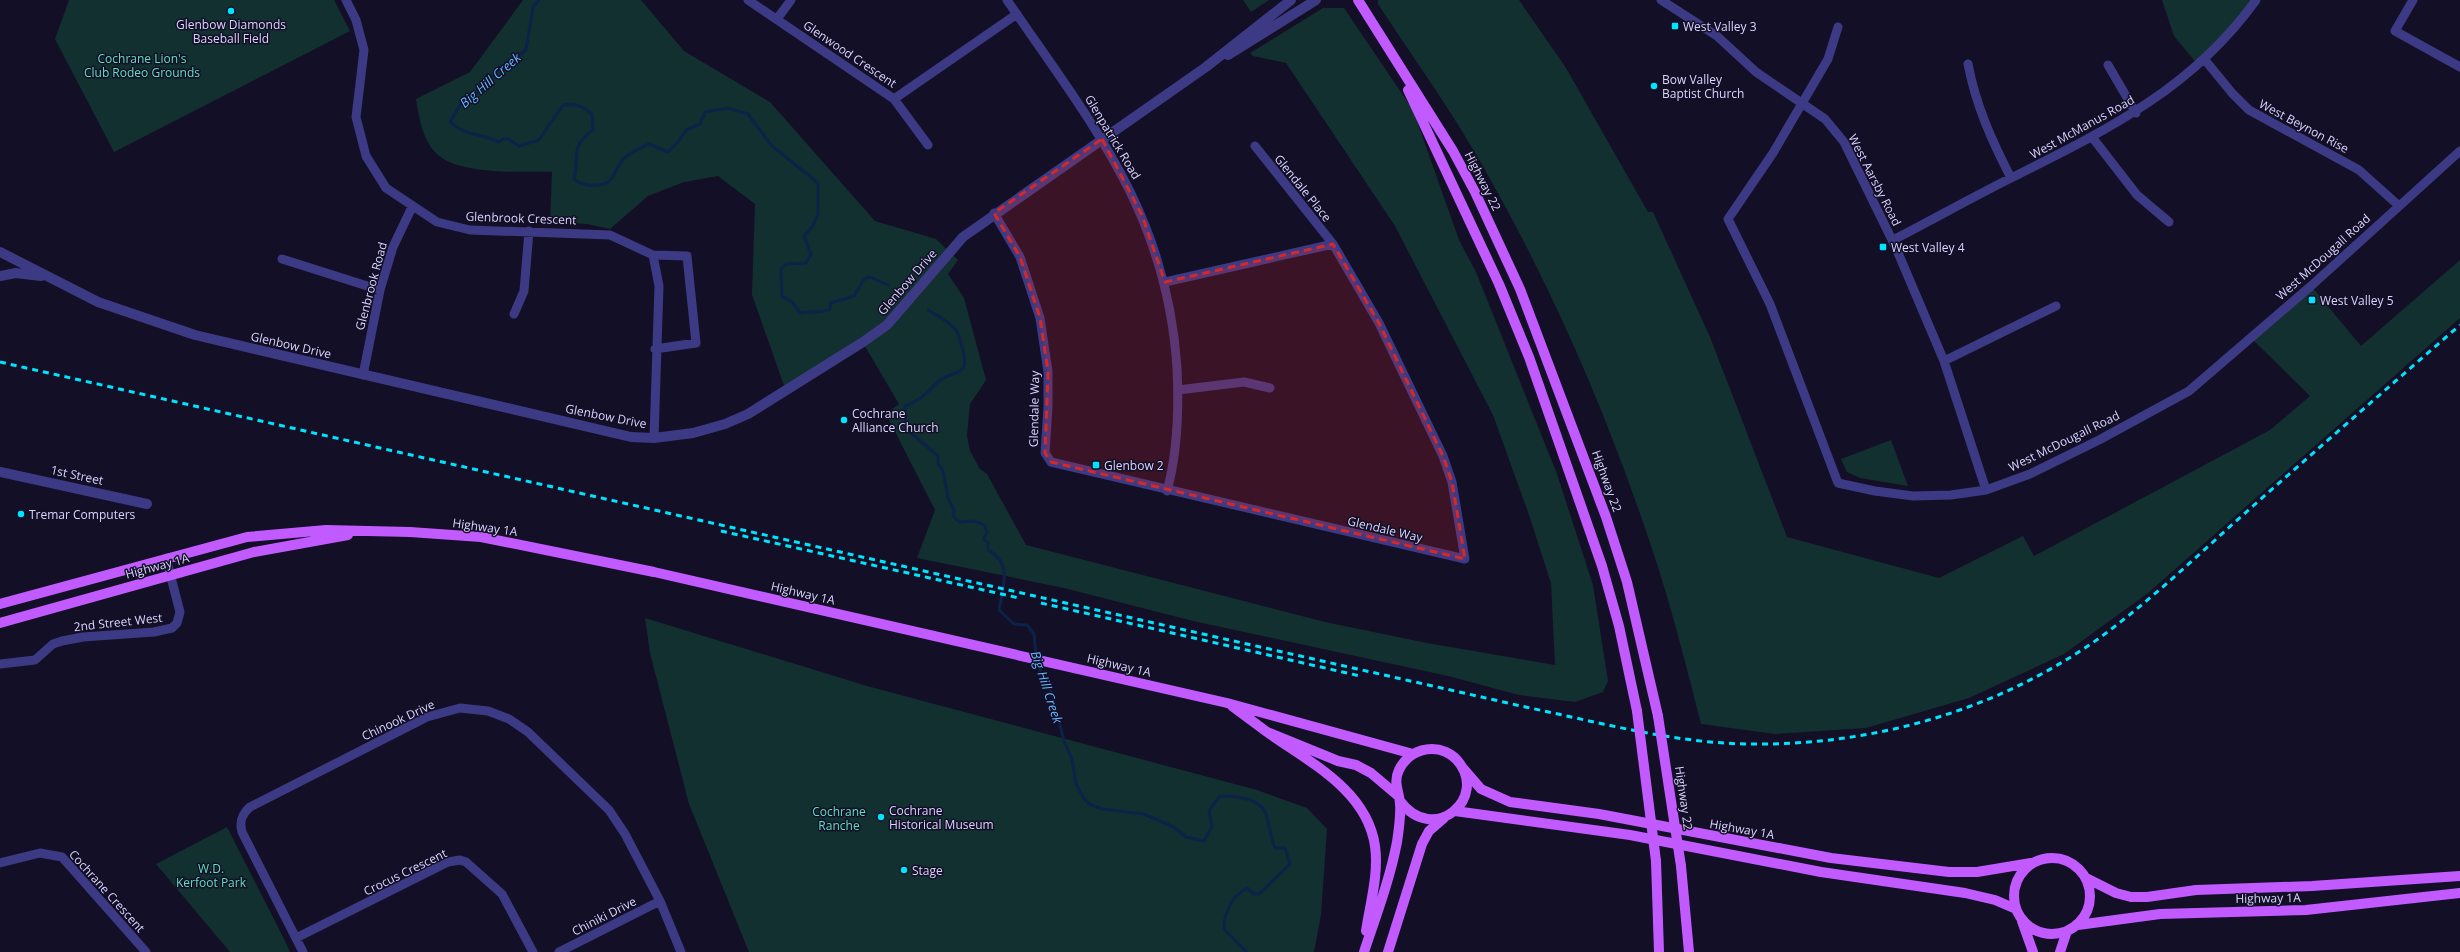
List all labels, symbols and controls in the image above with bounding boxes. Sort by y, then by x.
marker: Glenbow Diamonds Baseball Field [226,6,236,16]
place label: Glenbow Diamonds Baseball Field [176,16,286,47]
street label: Glenwood Crescent [800,16,900,92]
place label: West Valley 3 [1683,18,1757,35]
marker: West Valley 3 [1670,21,1680,31]
water label: Big Hill Creek [456,48,525,112]
park label: Cochrane Lion's Club Rodeo Grounds [84,50,200,81]
place label: Bow Valley Baptist Church [1662,71,1744,102]
marker: Bow Valley Baptist Church [1649,81,1659,91]
street label: West McManus Road [2027,91,2137,163]
street label: Glenpatrick Road [1081,92,1145,182]
street label: West Beynon Rise [2256,95,2352,157]
street label: West Aarsby Road [1845,131,1905,229]
street label: Highway 22 [1461,148,1505,214]
street label: Glendale Place [1271,151,1336,225]
street label: Glenbrook Crescent [465,208,577,228]
street label: West McDougall Road [2272,210,2374,304]
place label: West Valley 4 [1891,239,1965,256]
street label: Glenbrook Road [351,240,391,332]
marker: West Valley 4 [1878,242,1888,252]
street label: Glenbow Drive [874,245,941,319]
place label: West Valley 5 [2320,292,2394,309]
marker: West Valley 5 [2307,295,2317,305]
street label: Glenbow Drive [249,327,333,363]
street label: Glendale Way [1025,370,1043,447]
street label: Glenbow Drive [564,400,648,432]
place label: Cochrane Alliance Church [852,405,939,436]
street label: West McDougall Road [2006,407,2122,475]
marker: Cochrane Alliance Church [839,415,849,425]
street label: Highway 22 [1588,448,1626,514]
place label: Glenbow 2 [1104,457,1164,474]
marker: Glenbow 2 [1091,460,1101,470]
street label: 1st Street [49,461,105,489]
place label: Tremar Computers [29,506,136,523]
marker: Tremar Computers [16,509,26,519]
street label: Glendale Way [1346,512,1425,546]
street label: Highway 1A [451,514,519,540]
street label: Highway 1A [123,549,191,583]
street label: Highway 1A [769,577,837,609]
street label: 2nd Street West [73,609,163,635]
water label: Big Hill Creek [1027,648,1067,726]
street label: Highway 1A [1085,649,1153,681]
street label: Chinook Drive [359,696,437,744]
street label: Highway 22 [1671,765,1697,831]
place label: Cochrane Historical Museum [889,802,994,833]
park label: Cochrane Ranche [812,803,866,834]
marker: Cochrane Historical Museum [876,812,886,822]
street label: Highway 1A [1708,815,1776,843]
street label: Crocus Crescent [361,844,449,900]
street label: Cochrane Crescent [65,846,149,936]
park label: W.D. Kerfoot Park [176,860,247,891]
place label: Stage [912,862,943,879]
marker: Stage [899,865,909,875]
street label: Highway 1A [2235,889,2301,907]
street label: Chiniki Drive [569,892,639,940]

